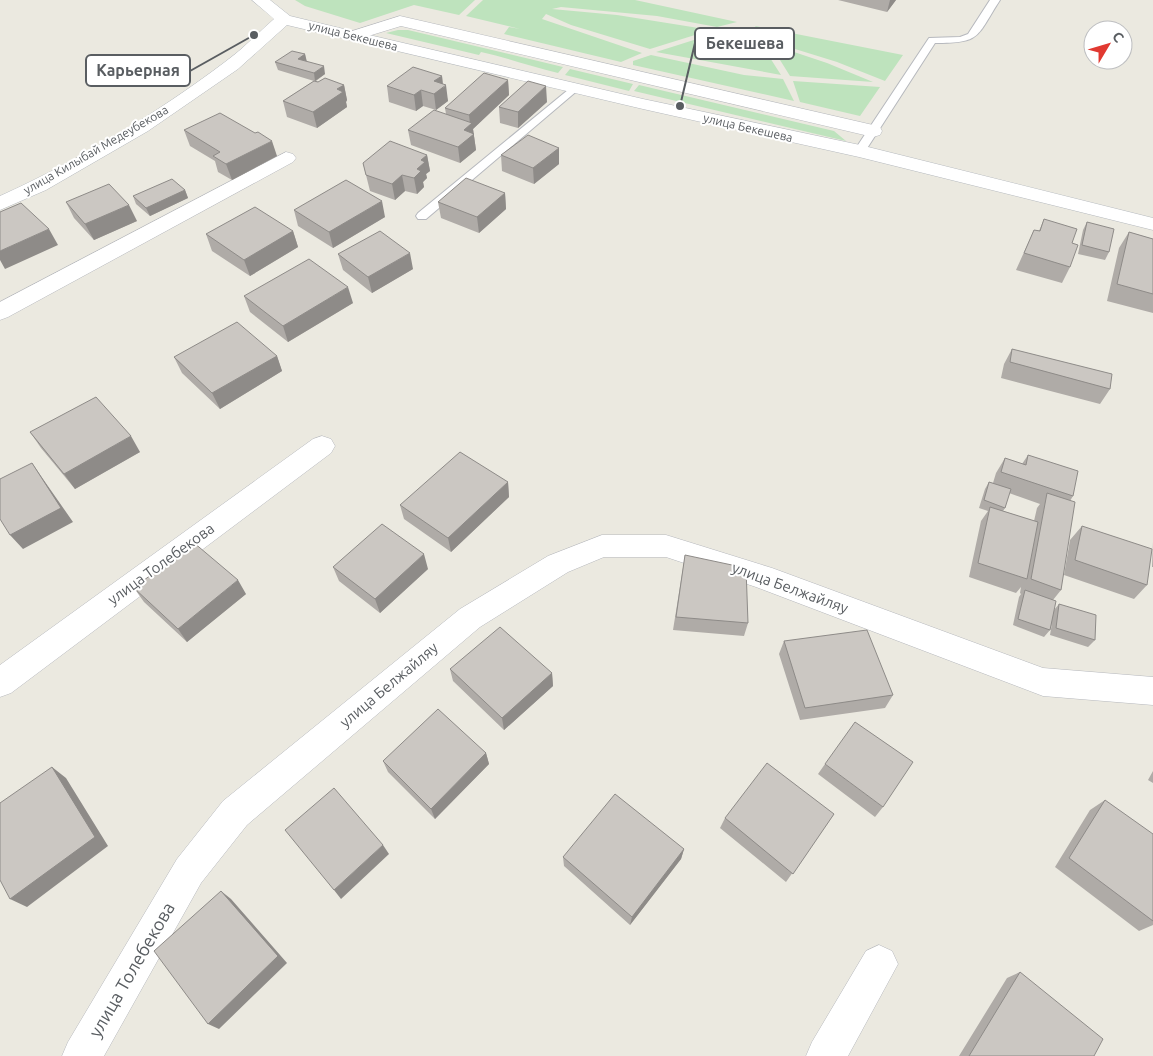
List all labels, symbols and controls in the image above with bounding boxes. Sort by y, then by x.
street label: улица Бекешева [307,18,399,53]
north arrow [1083,20,1133,70]
callout: Бекешева [695,28,794,59]
text: С [1109,29,1127,45]
text: Бекешева [706,34,784,52]
callout: Карьерная [86,55,190,86]
text: Карьерная [96,61,180,79]
street label: улица Килыбай Медеубекова [21,103,170,196]
street label: улица Бекешева [702,111,794,144]
street label: улица Толебекова [104,519,217,608]
street label: улица Белжайляу [730,559,851,616]
street label: улица Белжайляу [336,639,441,731]
street label: улица Толебекова [84,898,178,1041]

